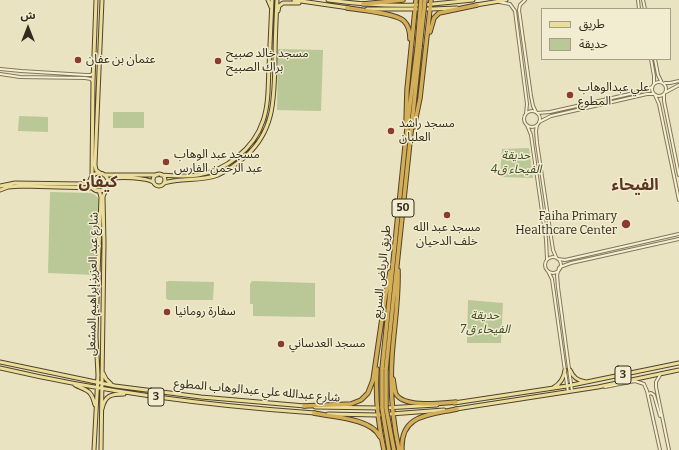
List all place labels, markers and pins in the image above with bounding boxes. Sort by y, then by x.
place label: مسجد خالد صبيح براك الصبيح [226,47,309,75]
place label: عثمان بن عفان [86,53,156,67]
marker: عثمان بن عفان [73,55,83,65]
marker: مسجد خالد صبيح براك الصبيح [213,56,223,66]
place label: علي عبدالوهاب المطوع [578,81,649,109]
marker: علي عبدالوهاب المطوع [565,90,575,100]
place label: مسجد راشد العلبان [399,117,455,145]
marker: مسجد راشد العلبان [386,126,396,136]
place label: مسجد عبد الوهاب عبد الرحمن الفارس [174,148,262,176]
marker: مسجد عبد الوهاب عبد الرحمن الفارس [161,157,171,167]
marker: مسجد عبد الله خلف الدحيان [442,210,452,220]
place label: Faiha Primary Healthcare Center [515,210,617,238]
marker: Faiha Primary Healthcare Center [620,218,632,230]
place label: مسجد عبد الله خلف الدحيان [413,221,481,249]
place label: سفارة رومانيا [175,305,236,319]
marker: سفارة رومانيا [162,307,172,317]
place label: مسجد العدساني [289,337,365,351]
marker: مسجد العدساني [276,339,286,349]

